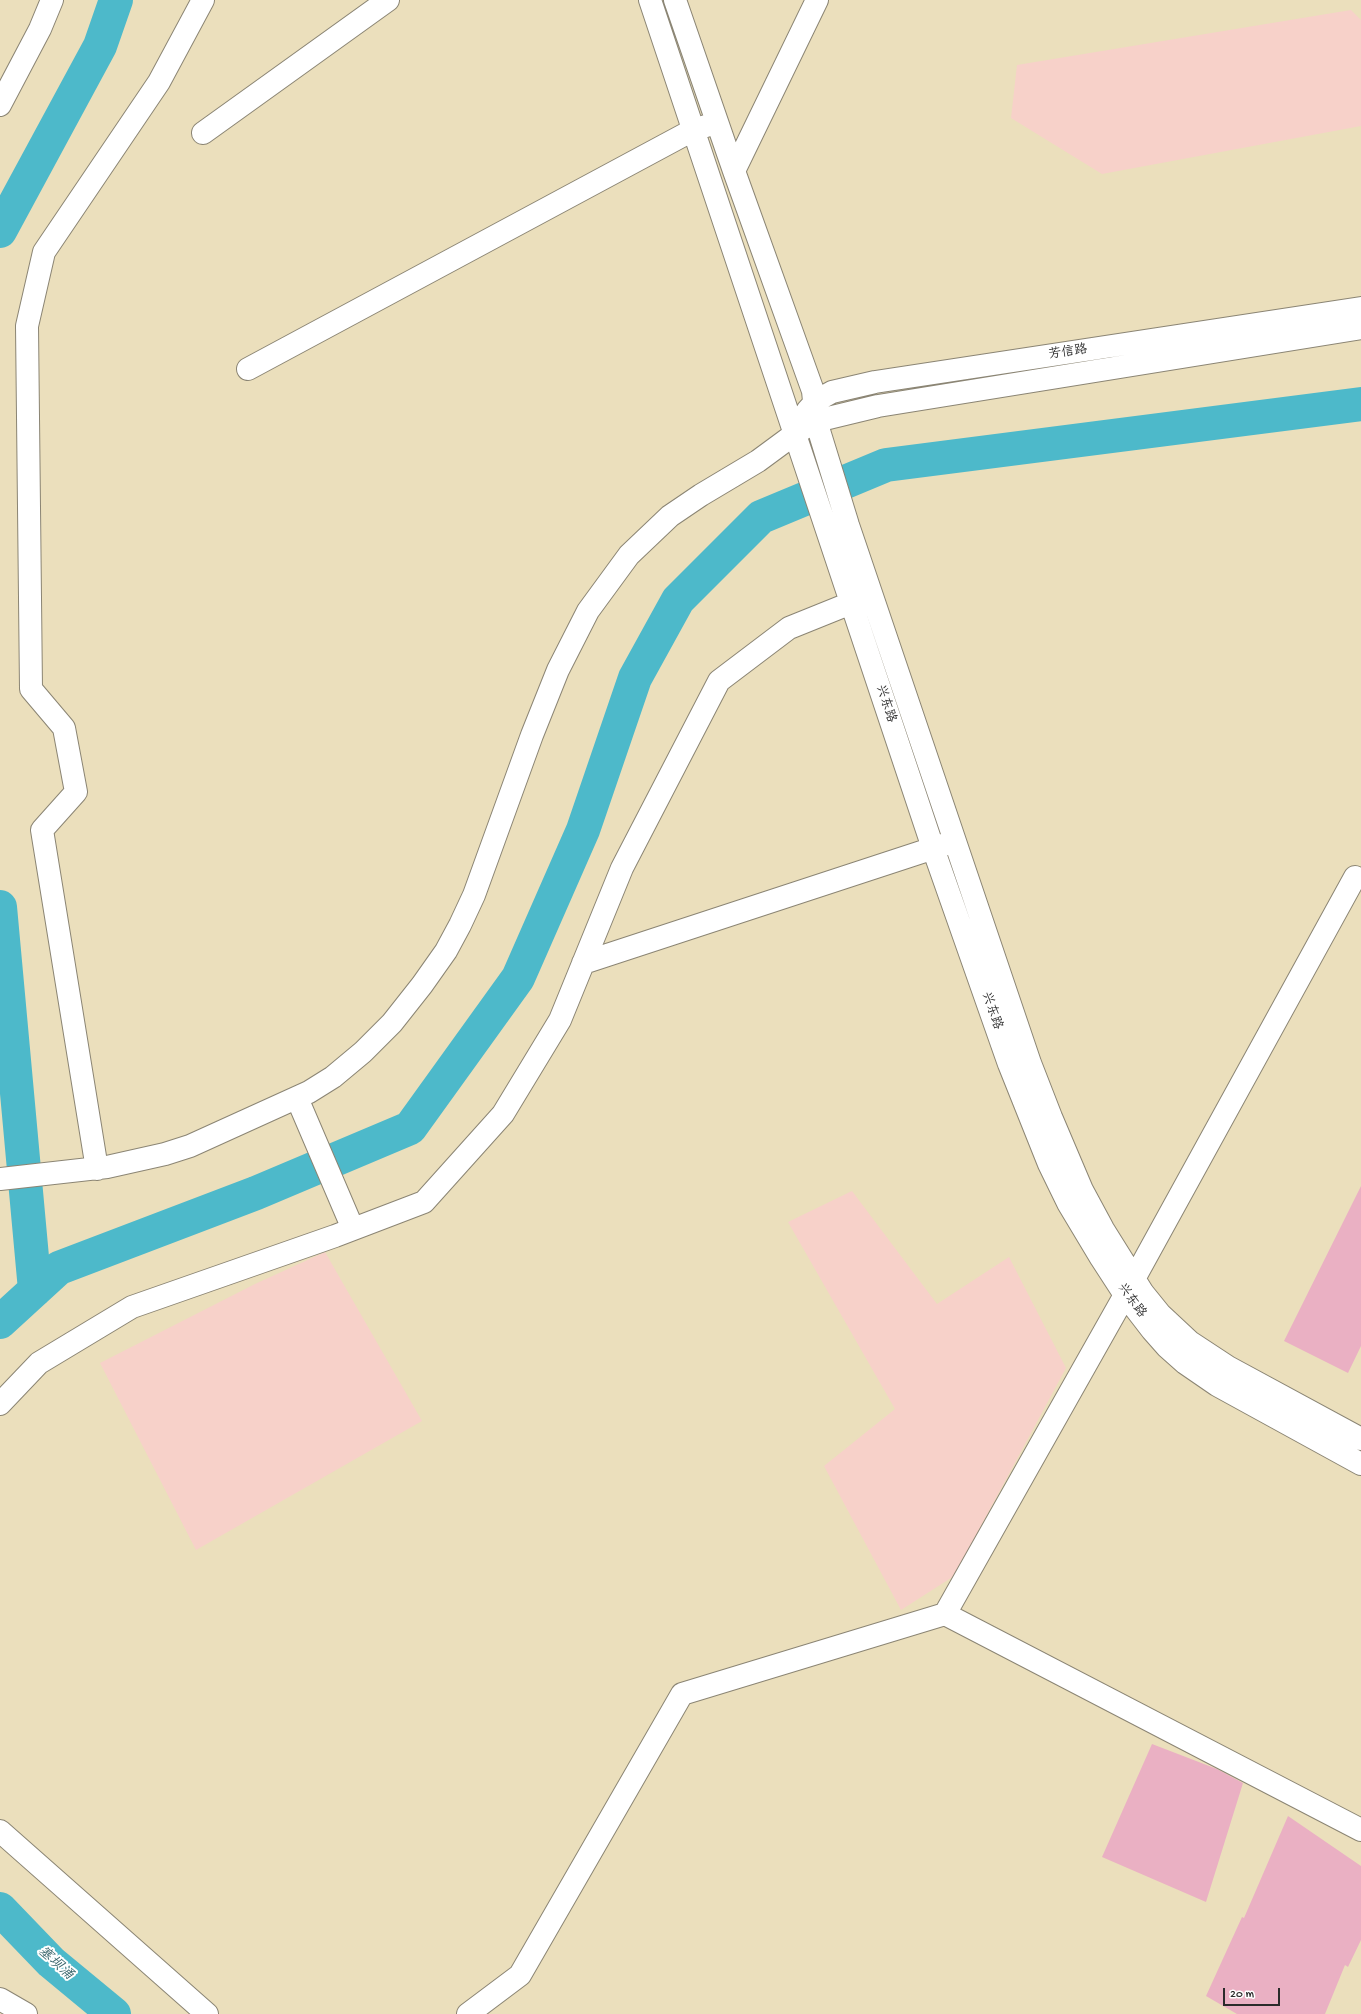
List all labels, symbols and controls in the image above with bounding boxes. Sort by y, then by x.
street label: 芳信路 [1048,343,1088,363]
street label: 兴东路 [872,683,898,725]
street label: 兴东路 [977,990,1005,1032]
street label: 兴东路 [1113,1281,1149,1321]
water label: 塞坝涌 [34,1944,76,1984]
scale bar [1225,1980,1282,2006]
text: 20 m [1230,1988,1254,2002]

